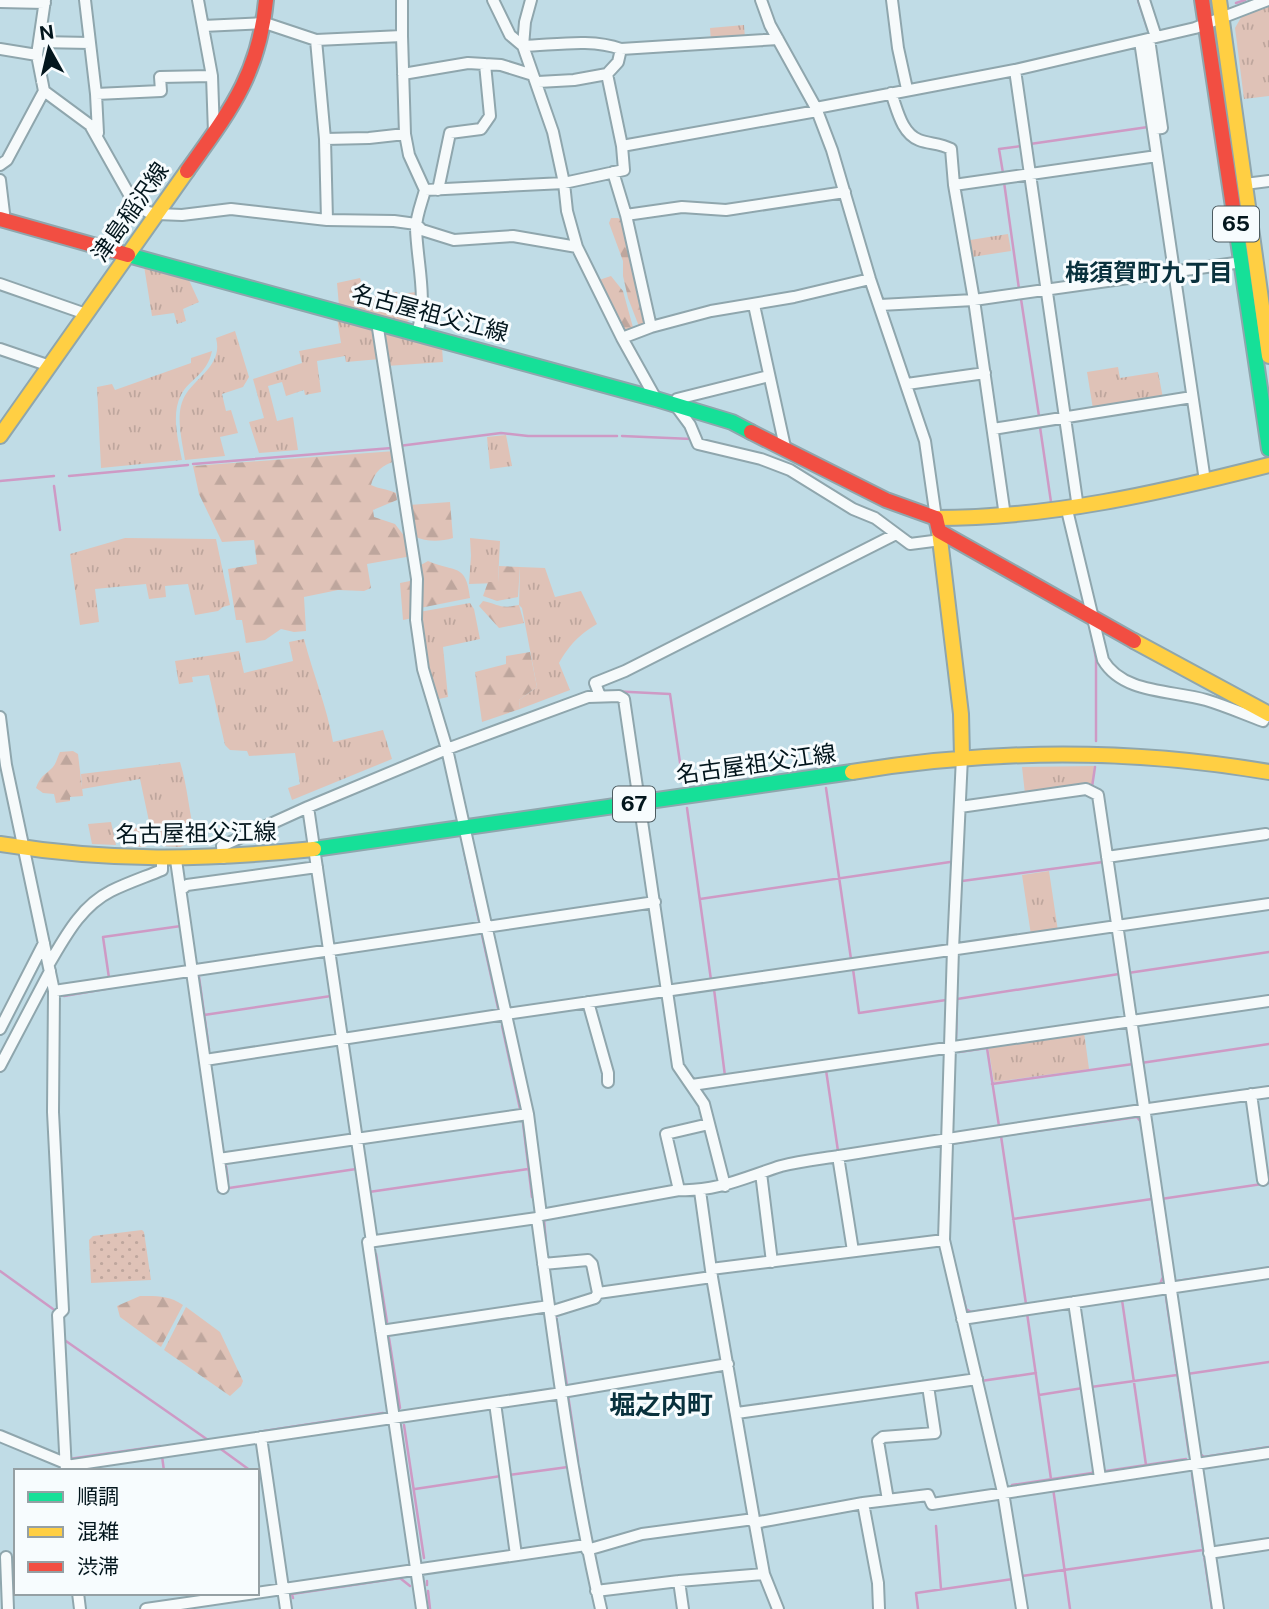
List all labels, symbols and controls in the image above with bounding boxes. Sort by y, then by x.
north arrow [14,14,84,84]
text: N [38,20,56,44]
street label: 津島稲沢線 [86,157,174,267]
road number: 65 [1213,206,1259,242]
district label: 梅須賀町九丁目 [1065,258,1233,286]
street label: 名古屋祖父江線 [349,279,511,346]
street label: 名古屋祖父江線 [674,739,838,788]
road number: 67 [613,786,655,822]
street label: 名古屋祖父江線 [115,818,277,847]
district label: 堀之内町 [609,1389,713,1420]
legend [14,1469,259,1595]
text: 順調 [77,1484,119,1509]
text: 混雑 [77,1519,119,1544]
text: 渋滞 [77,1554,119,1579]

